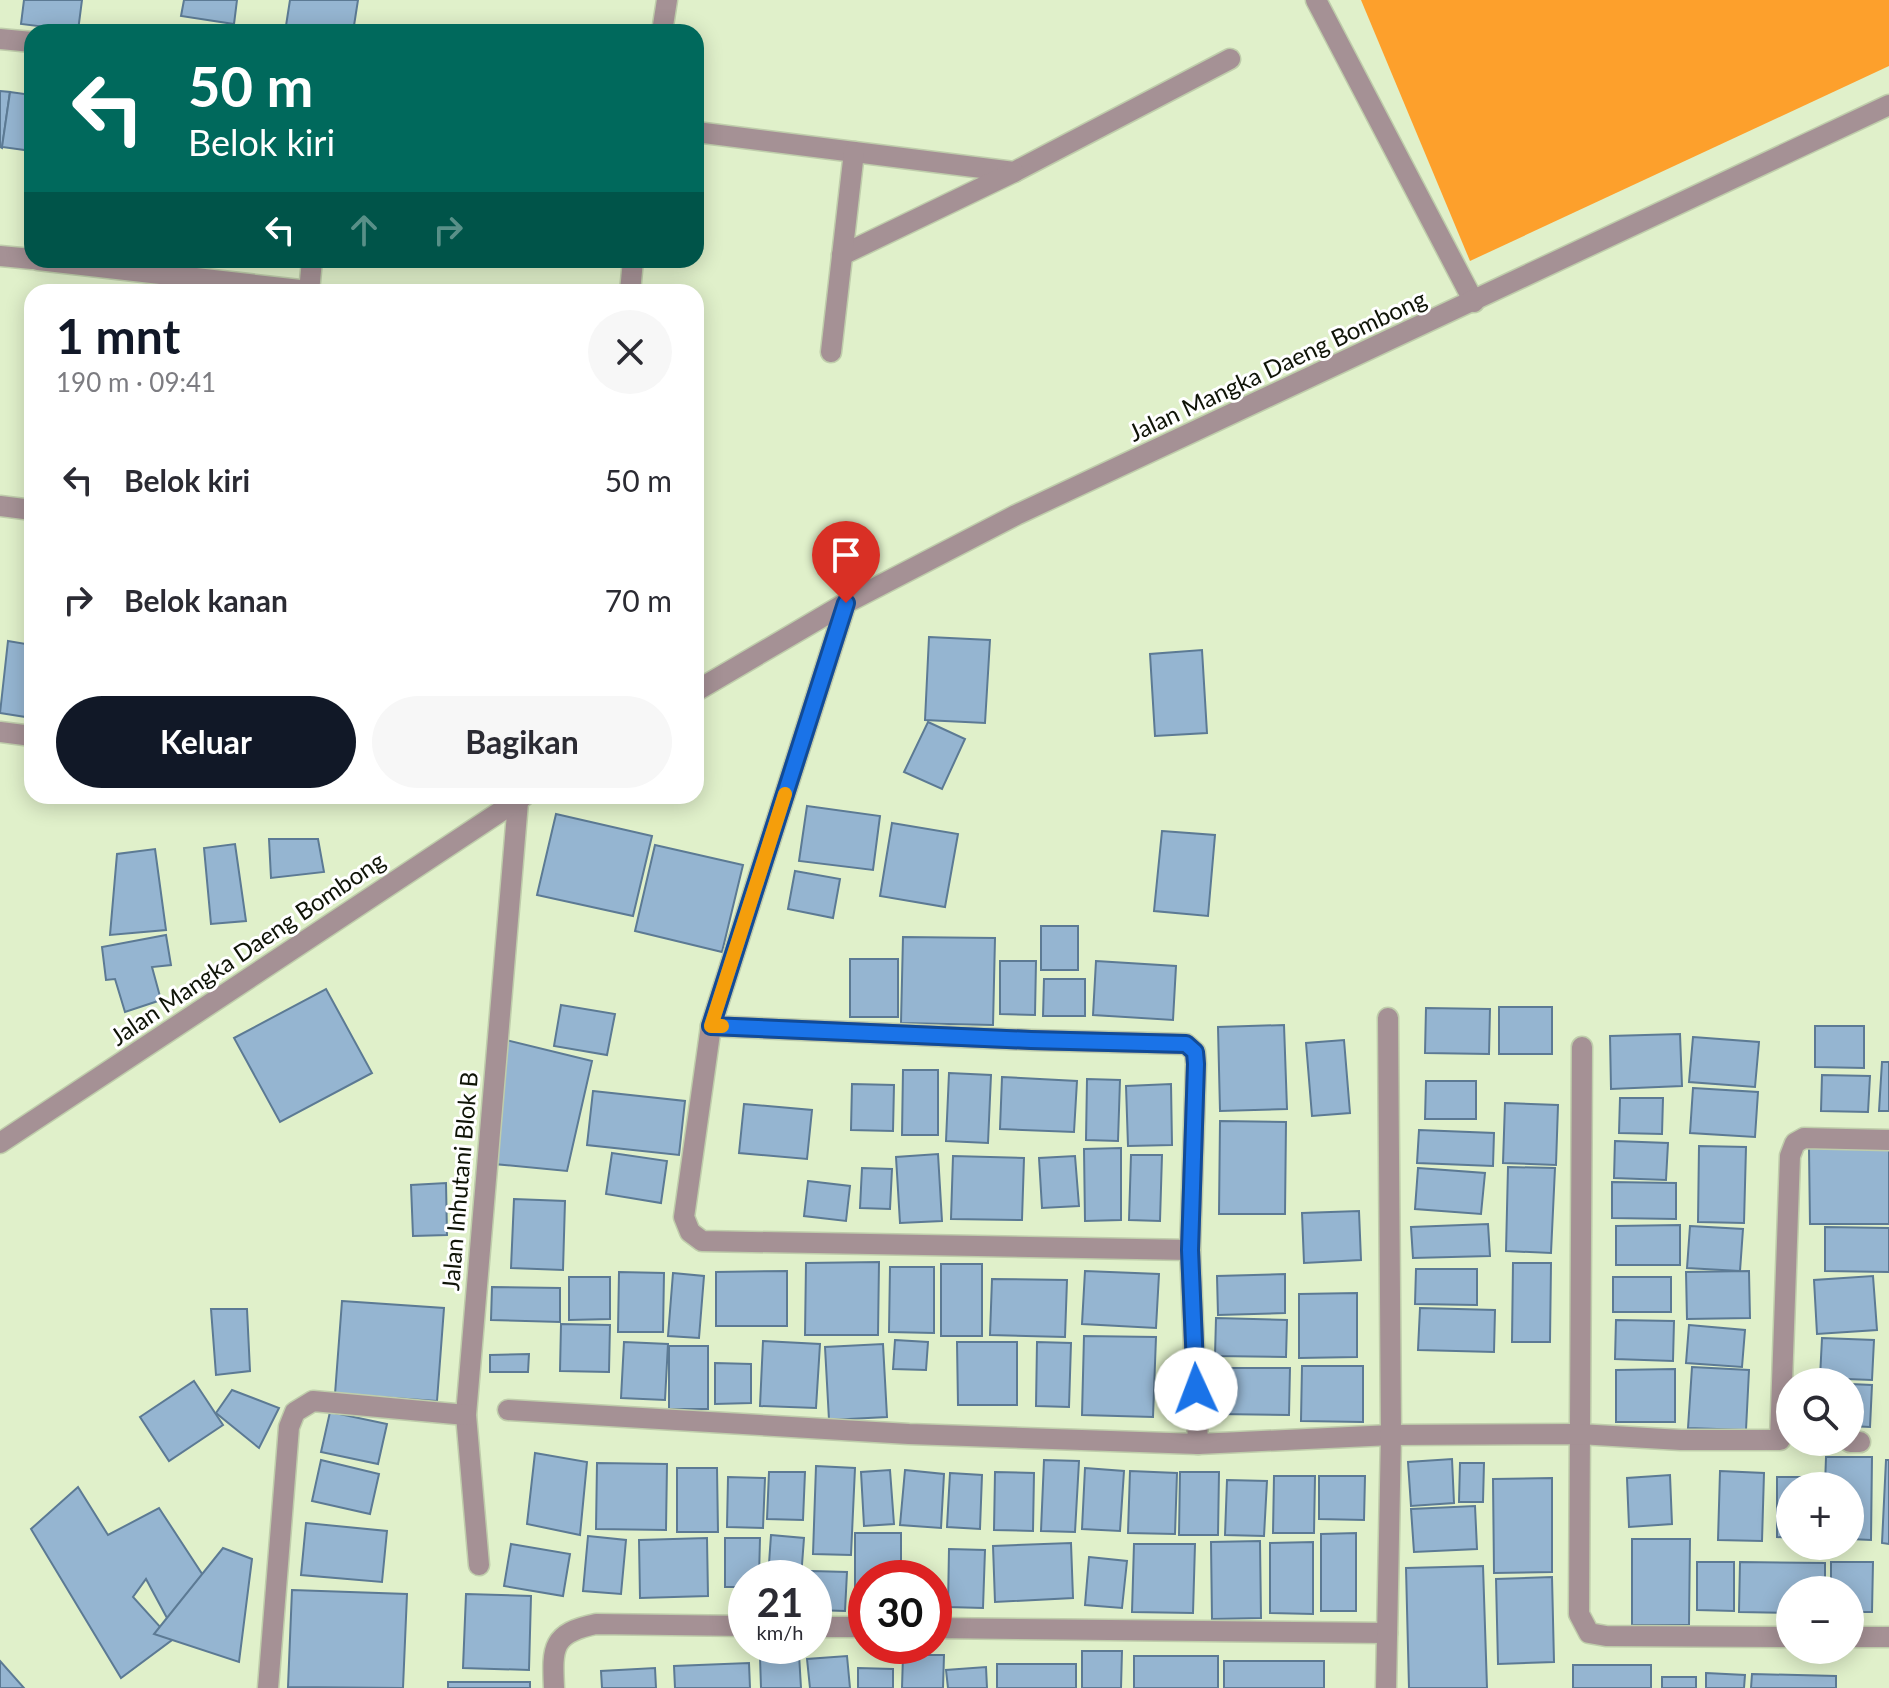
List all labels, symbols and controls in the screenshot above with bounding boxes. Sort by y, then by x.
text: 50 m [188,52,313,119]
icon: left [56,56,160,160]
text: Belok kiri [188,120,335,164]
icon: left [258,208,302,252]
icon: ahead [342,208,386,252]
icon: right [426,208,470,252]
street label: Jalan Mangka Daeng Bombong [1124,283,1430,447]
text: 1 mnt [56,307,180,364]
button: close [588,310,672,394]
text: 190 m · 09:41 [56,366,216,398]
icon: left [56,458,100,502]
text: Belok kiri [124,462,250,498]
text: 50 m [605,462,672,498]
pin [812,521,880,603]
icon: arrive [824,533,868,577]
icon: right [56,578,100,622]
text: Belok kanan [124,582,288,618]
text: 70 m [605,582,672,618]
button: Keluar [56,696,356,788]
button: Bagikan [372,696,672,788]
street label: Jalan Mangka Daeng Bombong [104,845,390,1051]
street label: Jalan Inhutani Blok B [435,1070,483,1292]
position arrow [1154,1347,1238,1431]
map controls [1776,1368,1864,1664]
button: search [1776,1368,1864,1456]
button: + [1776,1472,1864,1560]
speed limit sign: 30 [848,1560,952,1664]
button: − [1776,1576,1864,1664]
text: 21 [757,1578,803,1626]
text: km/h [757,1620,803,1644]

